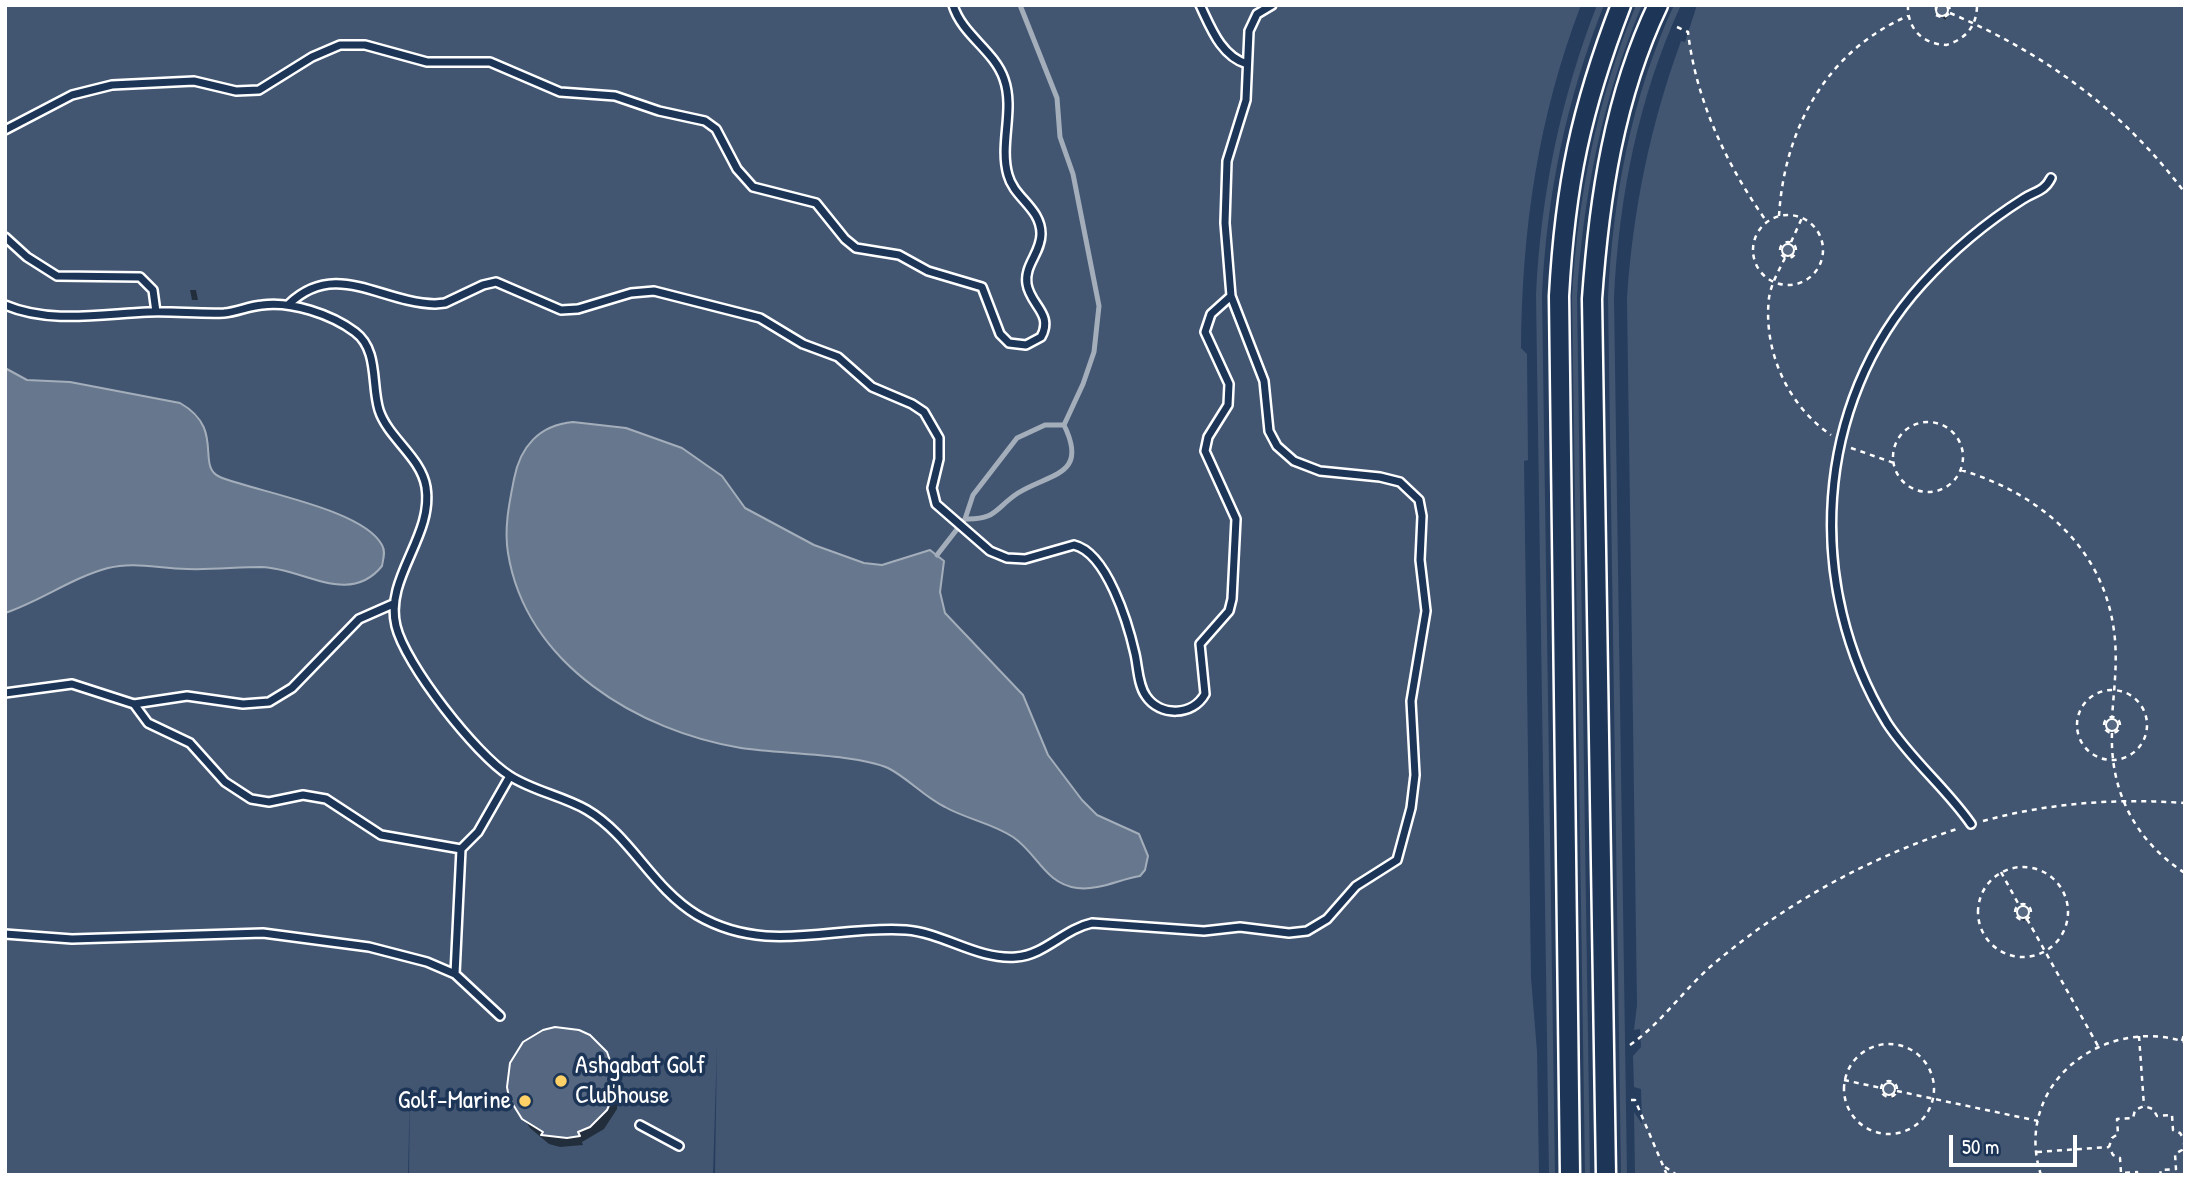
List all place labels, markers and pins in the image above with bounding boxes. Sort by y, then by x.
place label: Ashgabat Golf Clubhouse [575,1050,705,1112]
marker: Ashgabat Golf Clubhouse [553,1073,569,1089]
place label: Golf-Marine [398,1085,511,1117]
marker: Golf-Marine [517,1093,533,1109]

